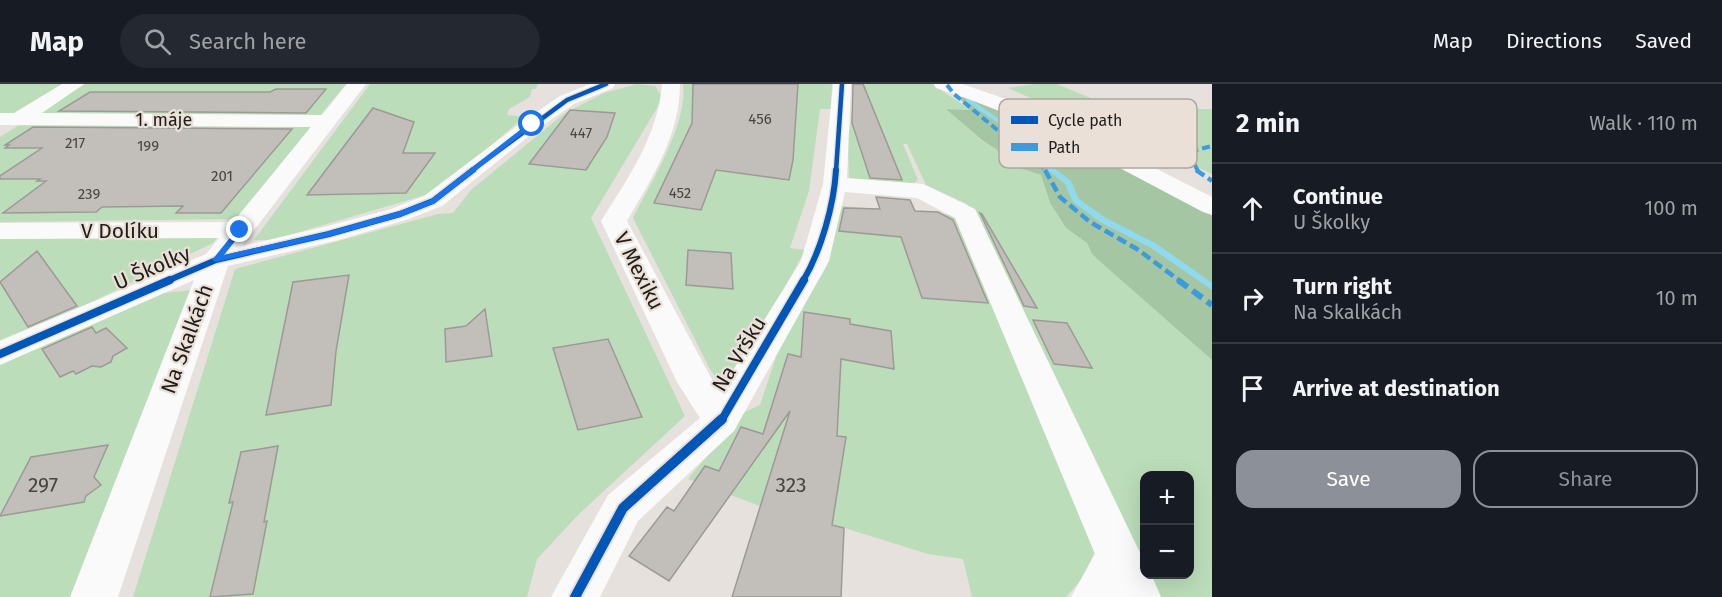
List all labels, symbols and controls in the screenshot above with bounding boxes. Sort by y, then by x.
search box [120,14,540,68]
text: Map [30,25,84,58]
icon: search [141,25,174,58]
text: Search here [189,28,307,55]
text: Map [1433,28,1473,54]
text: Directions [1506,28,1602,54]
text: Saved [1635,28,1692,54]
legend [999,99,1197,168]
text: 2 min [1236,108,1300,139]
street label: 1. máje [136,109,192,131]
route start [518,110,544,136]
house number: 456 [748,110,772,128]
text: Cycle path [1048,111,1122,130]
text: Walk · 110 m [1589,111,1698,135]
house number: 447 [570,124,592,142]
house number: 217 [65,134,85,152]
house number: 199 [137,137,159,155]
text: Path [1048,138,1080,157]
house number: 201 [211,167,233,185]
text: Continue [1293,183,1383,210]
house number: 452 [669,184,691,202]
house number: 239 [78,185,100,203]
icon: ahead [1236,192,1269,225]
text: 100 m [1645,196,1698,220]
text: U Školky [1293,210,1370,234]
route end [226,216,252,242]
street label: V Dolíku [81,218,159,244]
street label: V Mexiku [608,228,670,314]
street label: U Školky [110,240,195,296]
text: Turn right [1293,273,1392,300]
street label: Na Skalkách [155,281,219,397]
icon: right [1236,282,1269,315]
text: 10 m [1656,286,1698,310]
text: Na Skalkách [1293,300,1402,324]
street label: Na Vršku [706,312,772,396]
icon: arrive [1236,372,1269,405]
text: Arrive at destination [1293,375,1500,402]
button: Save [1236,450,1461,508]
button: Share [1473,450,1698,508]
map controls [1140,471,1194,579]
button: + [1140,471,1194,525]
house number: 297 [28,472,58,498]
house number: 323 [775,472,807,498]
button: − [1140,525,1194,579]

